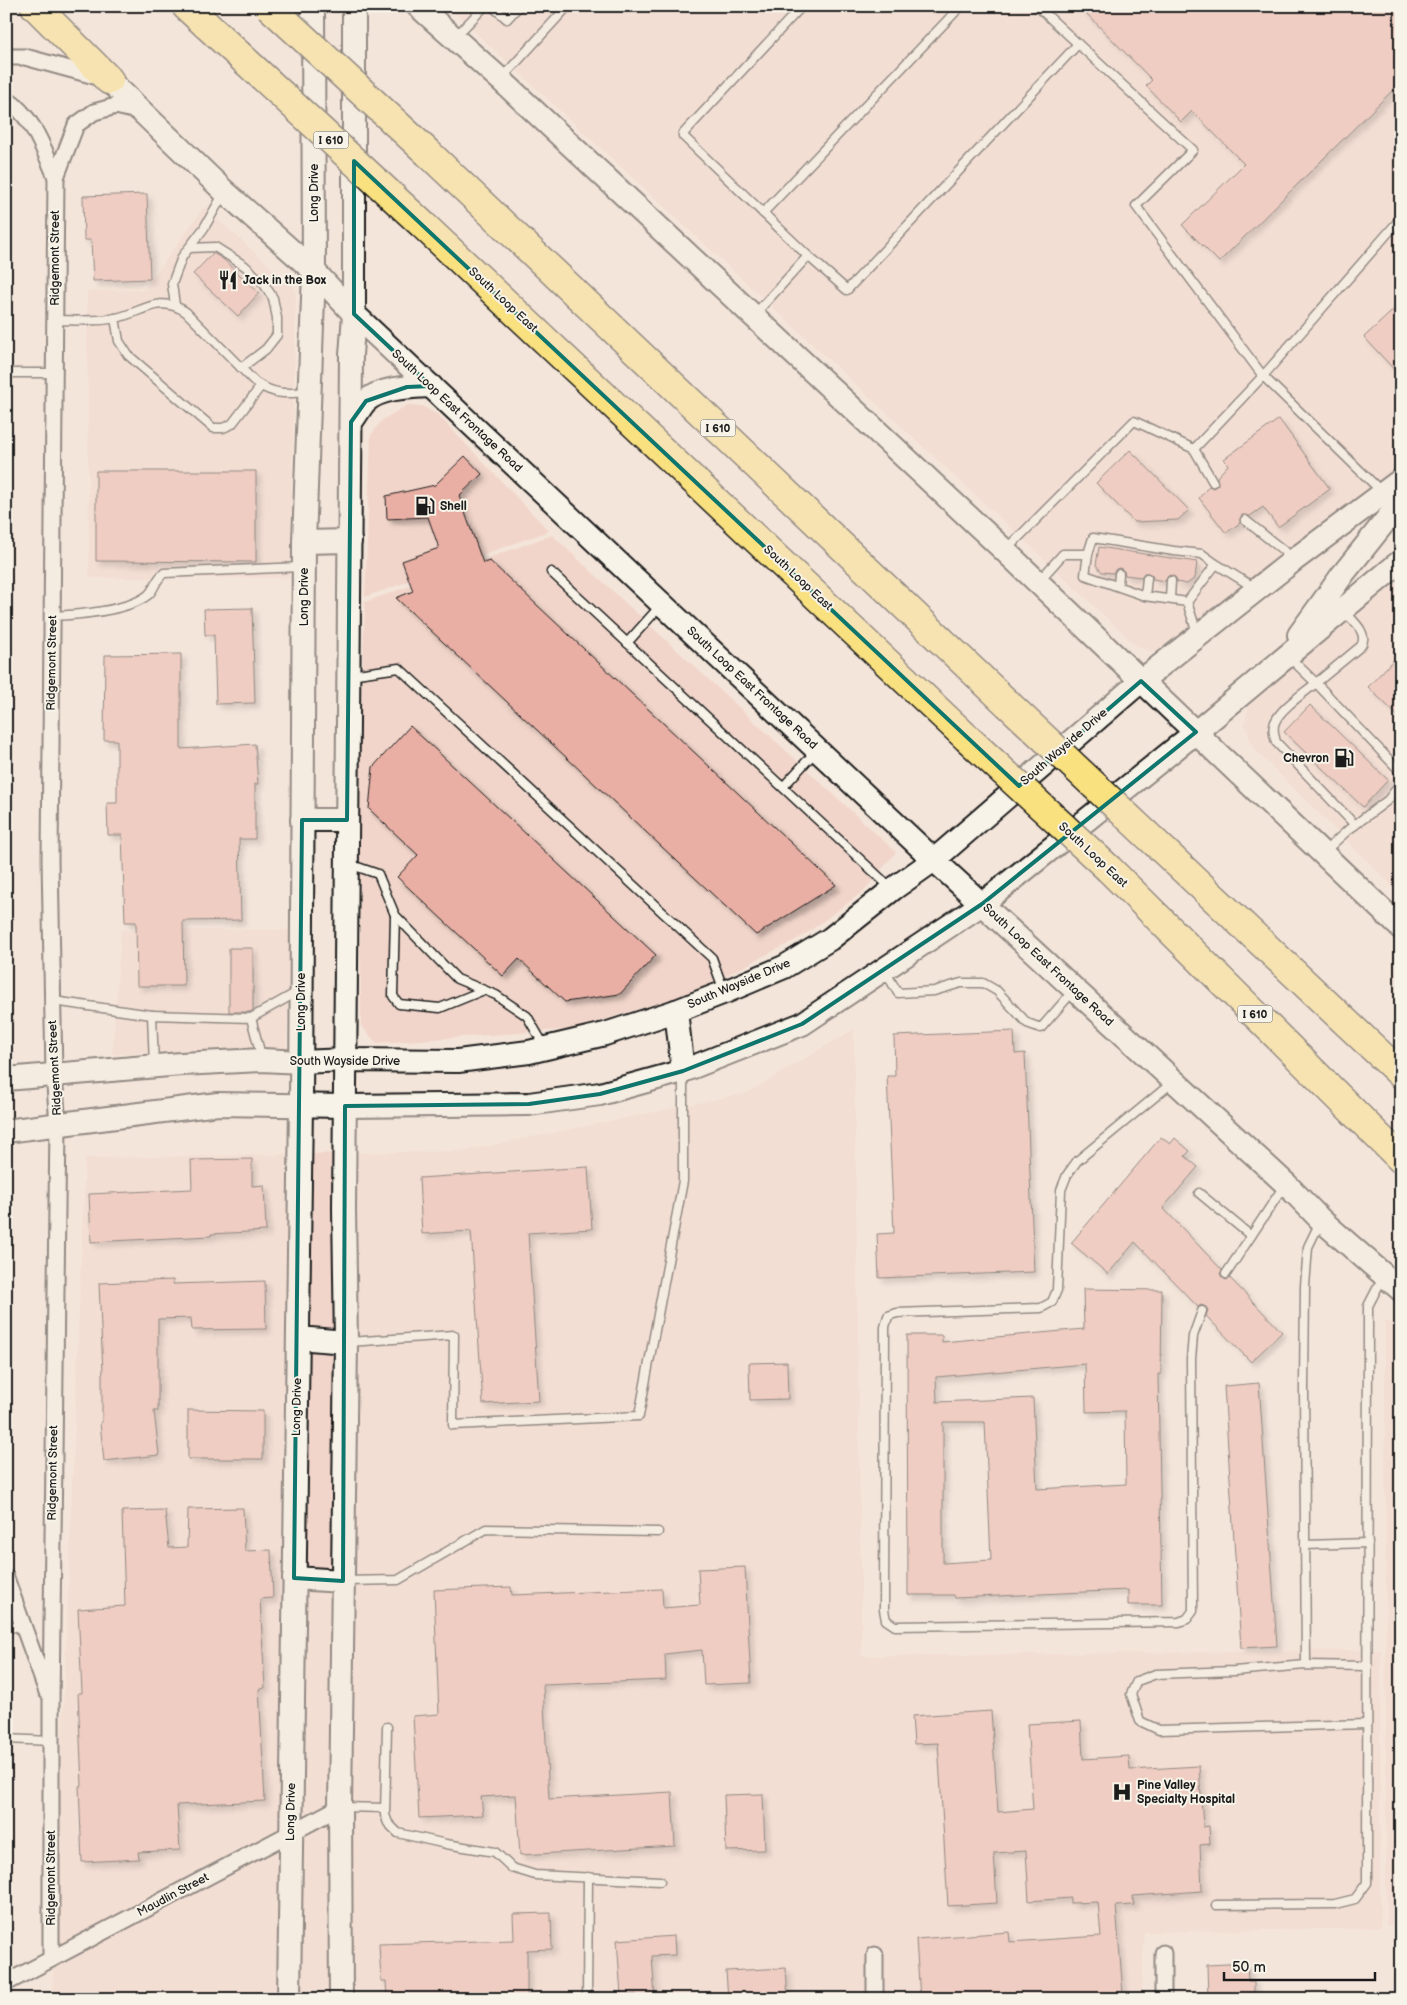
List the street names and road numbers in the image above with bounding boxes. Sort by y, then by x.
road number: I 610 [314,132,348,148]
street label: Long Drive [307,164,322,222]
street label: Ridgemont Street [48,210,63,306]
street label: South Loop East [465,264,541,336]
street label: South Loop East Frontage Road [388,346,526,476]
road number: I 610 [700,419,736,436]
street label: South Loop East [760,542,836,614]
street label: Long Drive [297,568,312,626]
street label: Ridgemont Street [44,615,60,711]
street label: South Loop East Frontage Road [683,623,821,753]
street label: South Wayside Drive [1017,705,1111,789]
street label: South Loop East [1055,819,1131,891]
street label: South Loop East Frontage Road [979,900,1117,1030]
street label: South Wayside Drive [685,956,793,1012]
street label: Long Drive [294,973,309,1031]
road number: I 610 [1238,1006,1272,1022]
street label: Ridgemont Street [45,1020,65,1116]
street label: South Wayside Drive [290,1054,400,1069]
street label: Long Drive [289,1378,305,1436]
street label: Ridgemont Street [45,1425,61,1521]
street label: Long Drive [283,1783,299,1841]
street label: Ridgemont Street [44,1830,59,1926]
street label: Maudlin Street [135,1870,212,1920]

